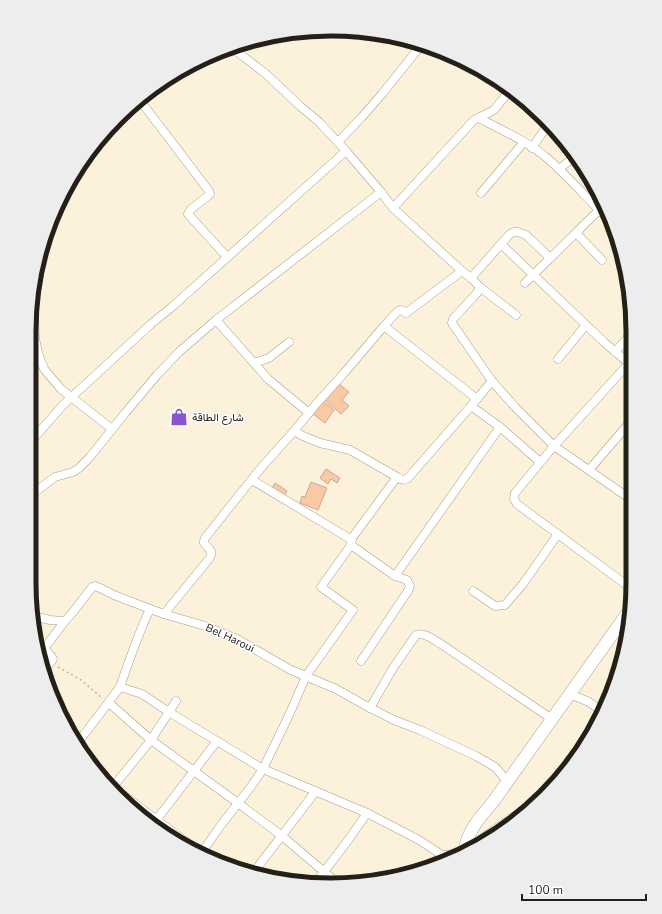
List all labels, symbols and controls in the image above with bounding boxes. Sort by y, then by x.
shop icon: شارع الطاقة [169,407,189,427]
place label: شارع الطاقة [192,410,244,425]
street label: Bel Haroui [203,620,257,656]
scale bar [522,876,646,902]
text: 100 m [528,882,563,898]

